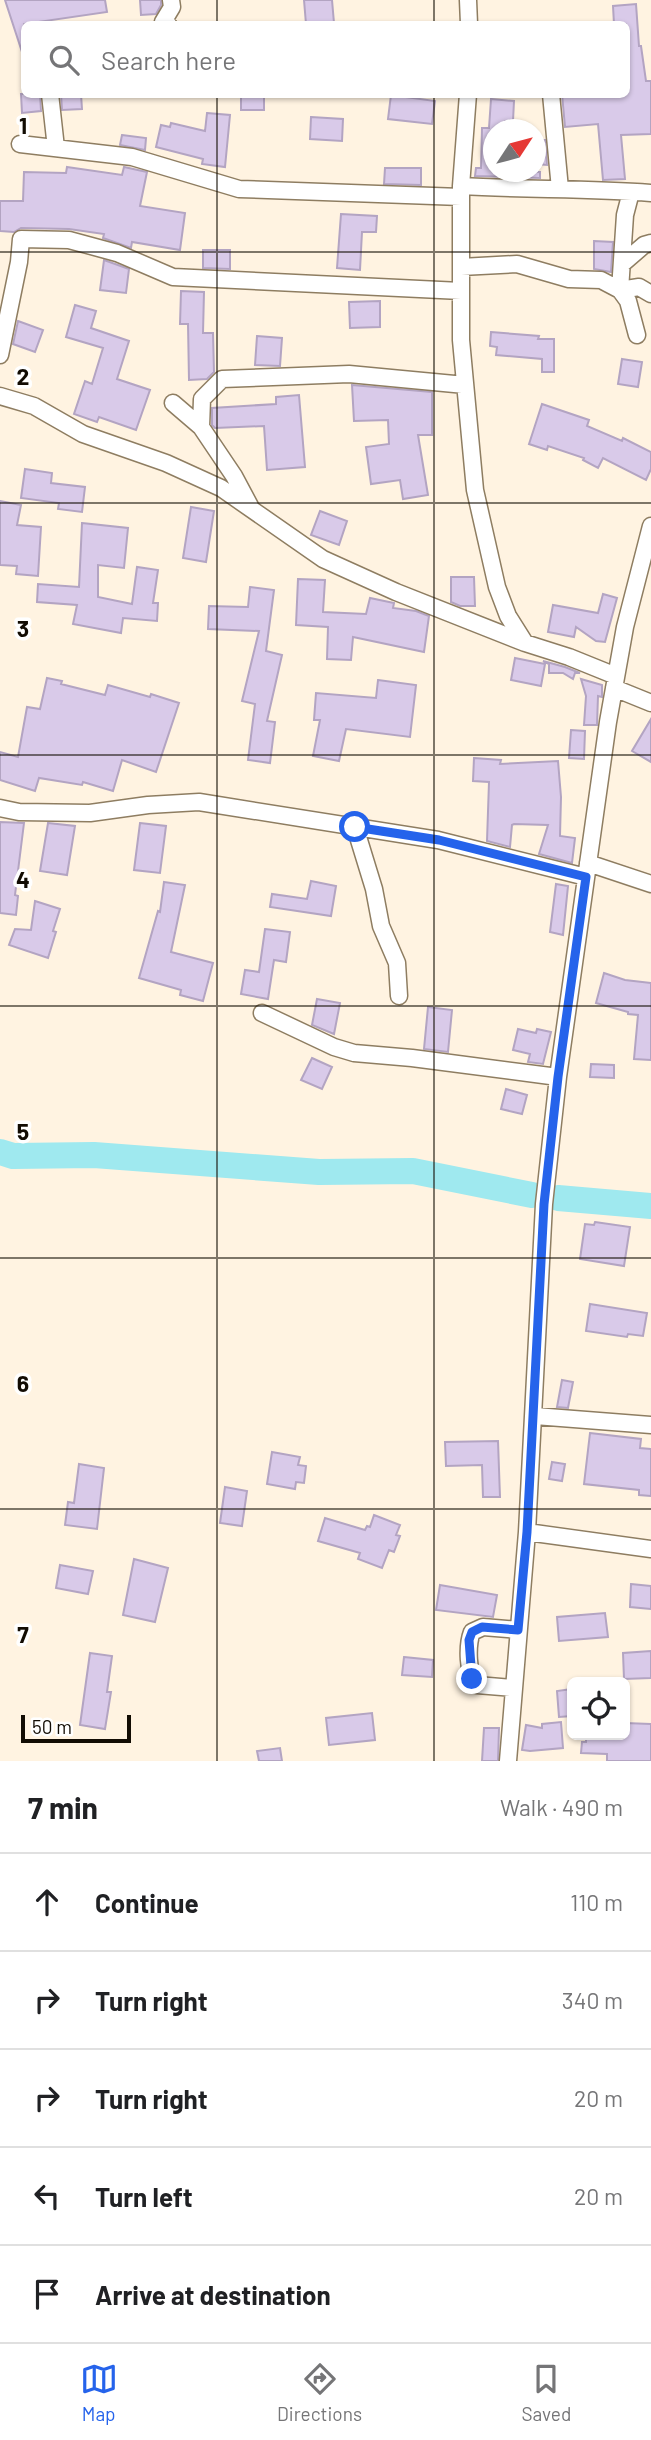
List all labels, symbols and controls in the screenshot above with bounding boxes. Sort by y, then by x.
search box [21,21,630,98]
icon: search [45,41,83,79]
text: Search here [101,44,236,75]
text: 1 [19,111,27,139]
north arrow [483,119,546,182]
text: 2 [17,362,29,390]
text: 3 [17,614,29,642]
route start [339,811,370,842]
text: 4 [16,865,30,893]
text: 5 [17,1117,29,1145]
text: 6 [17,1369,29,1397]
text: 7 [17,1620,29,1648]
route end [456,1663,487,1694]
map controls [567,1677,630,1740]
button: locate [567,1677,630,1740]
scale bar [21,1712,131,1744]
text: 50 m [32,1715,72,1738]
text: 7 min [28,1789,98,1825]
text: Walk · 490 m [500,1793,623,1821]
icon: ahead [28,1883,66,1921]
text: Continue [95,1887,199,1918]
text: 110 m [570,1888,623,1916]
icon: right [28,1981,66,2019]
text: Turn right [95,1985,208,2016]
text: 340 m [562,1986,623,2014]
icon: right [28,2079,66,2117]
text: Turn right [95,2083,208,2114]
text: 20 m [574,2084,623,2112]
icon: left [28,2177,66,2215]
text: Turn left [95,2181,193,2212]
text: 20 m [574,2182,623,2210]
icon: arrive [28,2275,66,2313]
text: Arrive at destination [95,2279,331,2310]
tab: Map [80,2360,118,2425]
tab: Directions [277,2360,362,2425]
tab: Saved [521,2360,571,2425]

